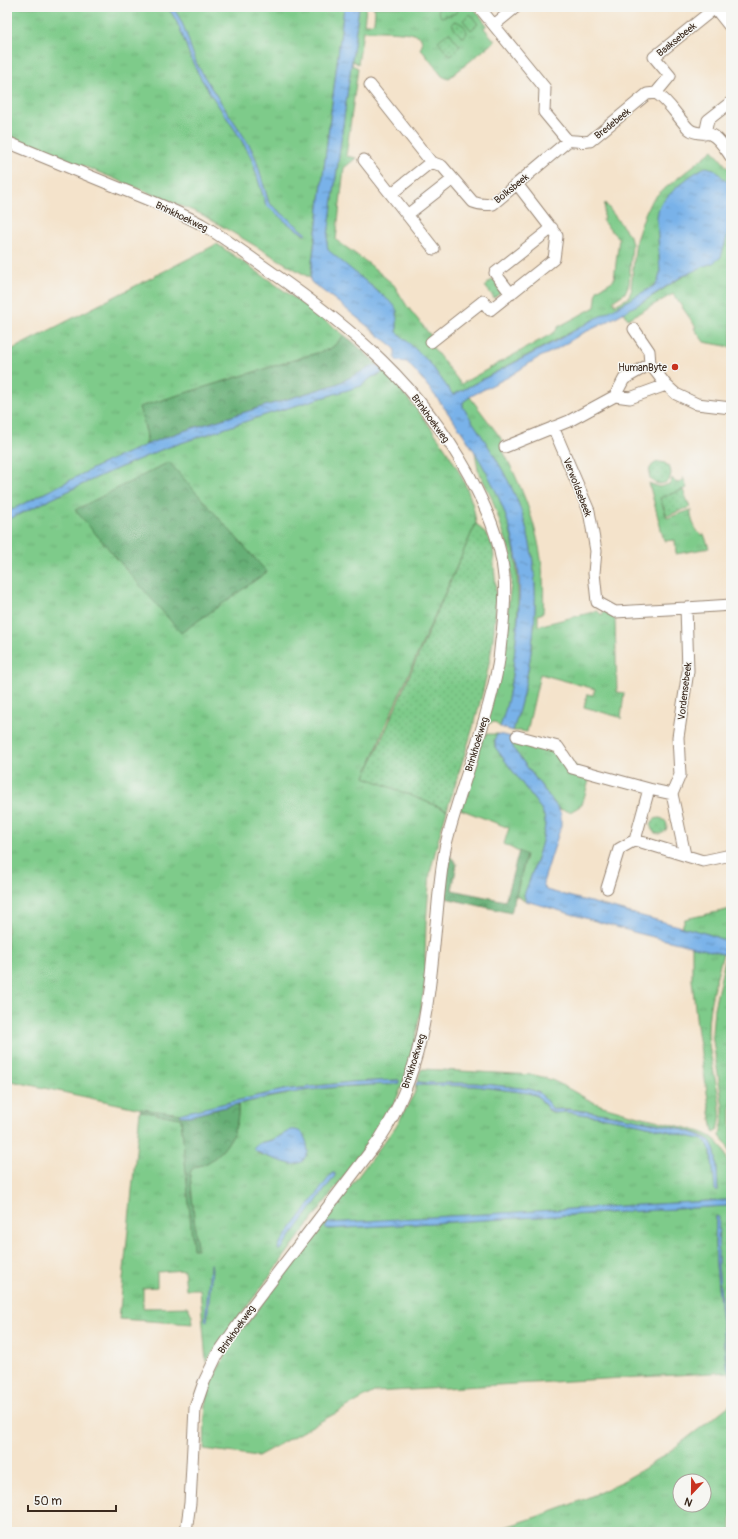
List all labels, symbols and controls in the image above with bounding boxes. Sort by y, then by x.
street label: Baaksebeek [654,20,699,59]
street label: Bredebeek [592,105,634,142]
street label: Bolksbeek [492,171,532,206]
street label: Brinkhoekweg [153,199,210,235]
place label: HumanByte [618,362,667,374]
marker: HumanByte [670,362,680,372]
street label: Brinkhoekweg [409,392,452,445]
street label: Verwoldsebeek [560,456,594,519]
street label: Vordensebeek [675,661,695,721]
street label: Brinkhoekweg [463,715,491,773]
street label: Brinkhoekweg [399,1033,428,1090]
street label: Brinkhoekweg [216,1303,258,1356]
north arrow [672,1473,712,1513]
scale bar [28,1487,116,1513]
text: 50 m [34,1494,62,1509]
text: N [682,1494,694,1509]

